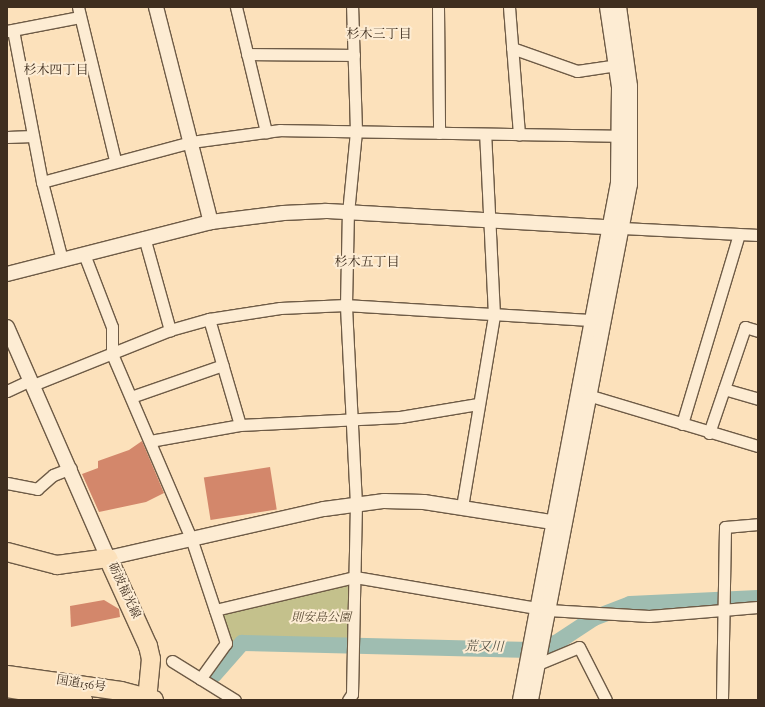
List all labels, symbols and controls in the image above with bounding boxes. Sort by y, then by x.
district label: 杉木三丁目 [347,27,411,43]
district label: 杉木四丁目 [24,63,88,79]
district label: 杉木五丁目 [335,255,399,271]
street label: 砺波福光線 [104,561,142,621]
park label: 則安島公園 [291,612,351,626]
water label: 荒又川 [464,640,504,656]
street label: 国道156号 [55,674,107,696]

